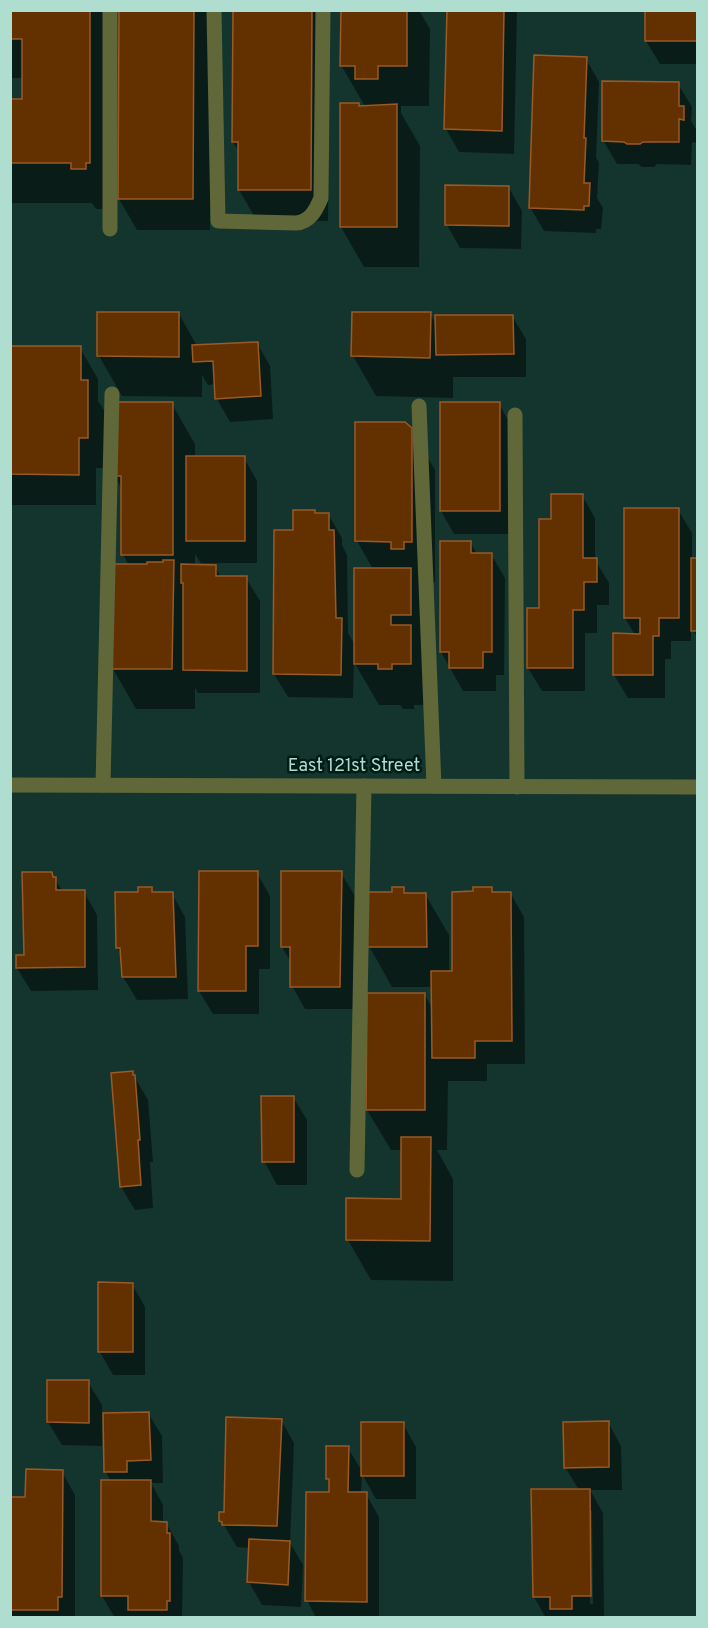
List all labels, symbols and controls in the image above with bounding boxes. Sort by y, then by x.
street label: East 121st Street [288,755,420,778]

